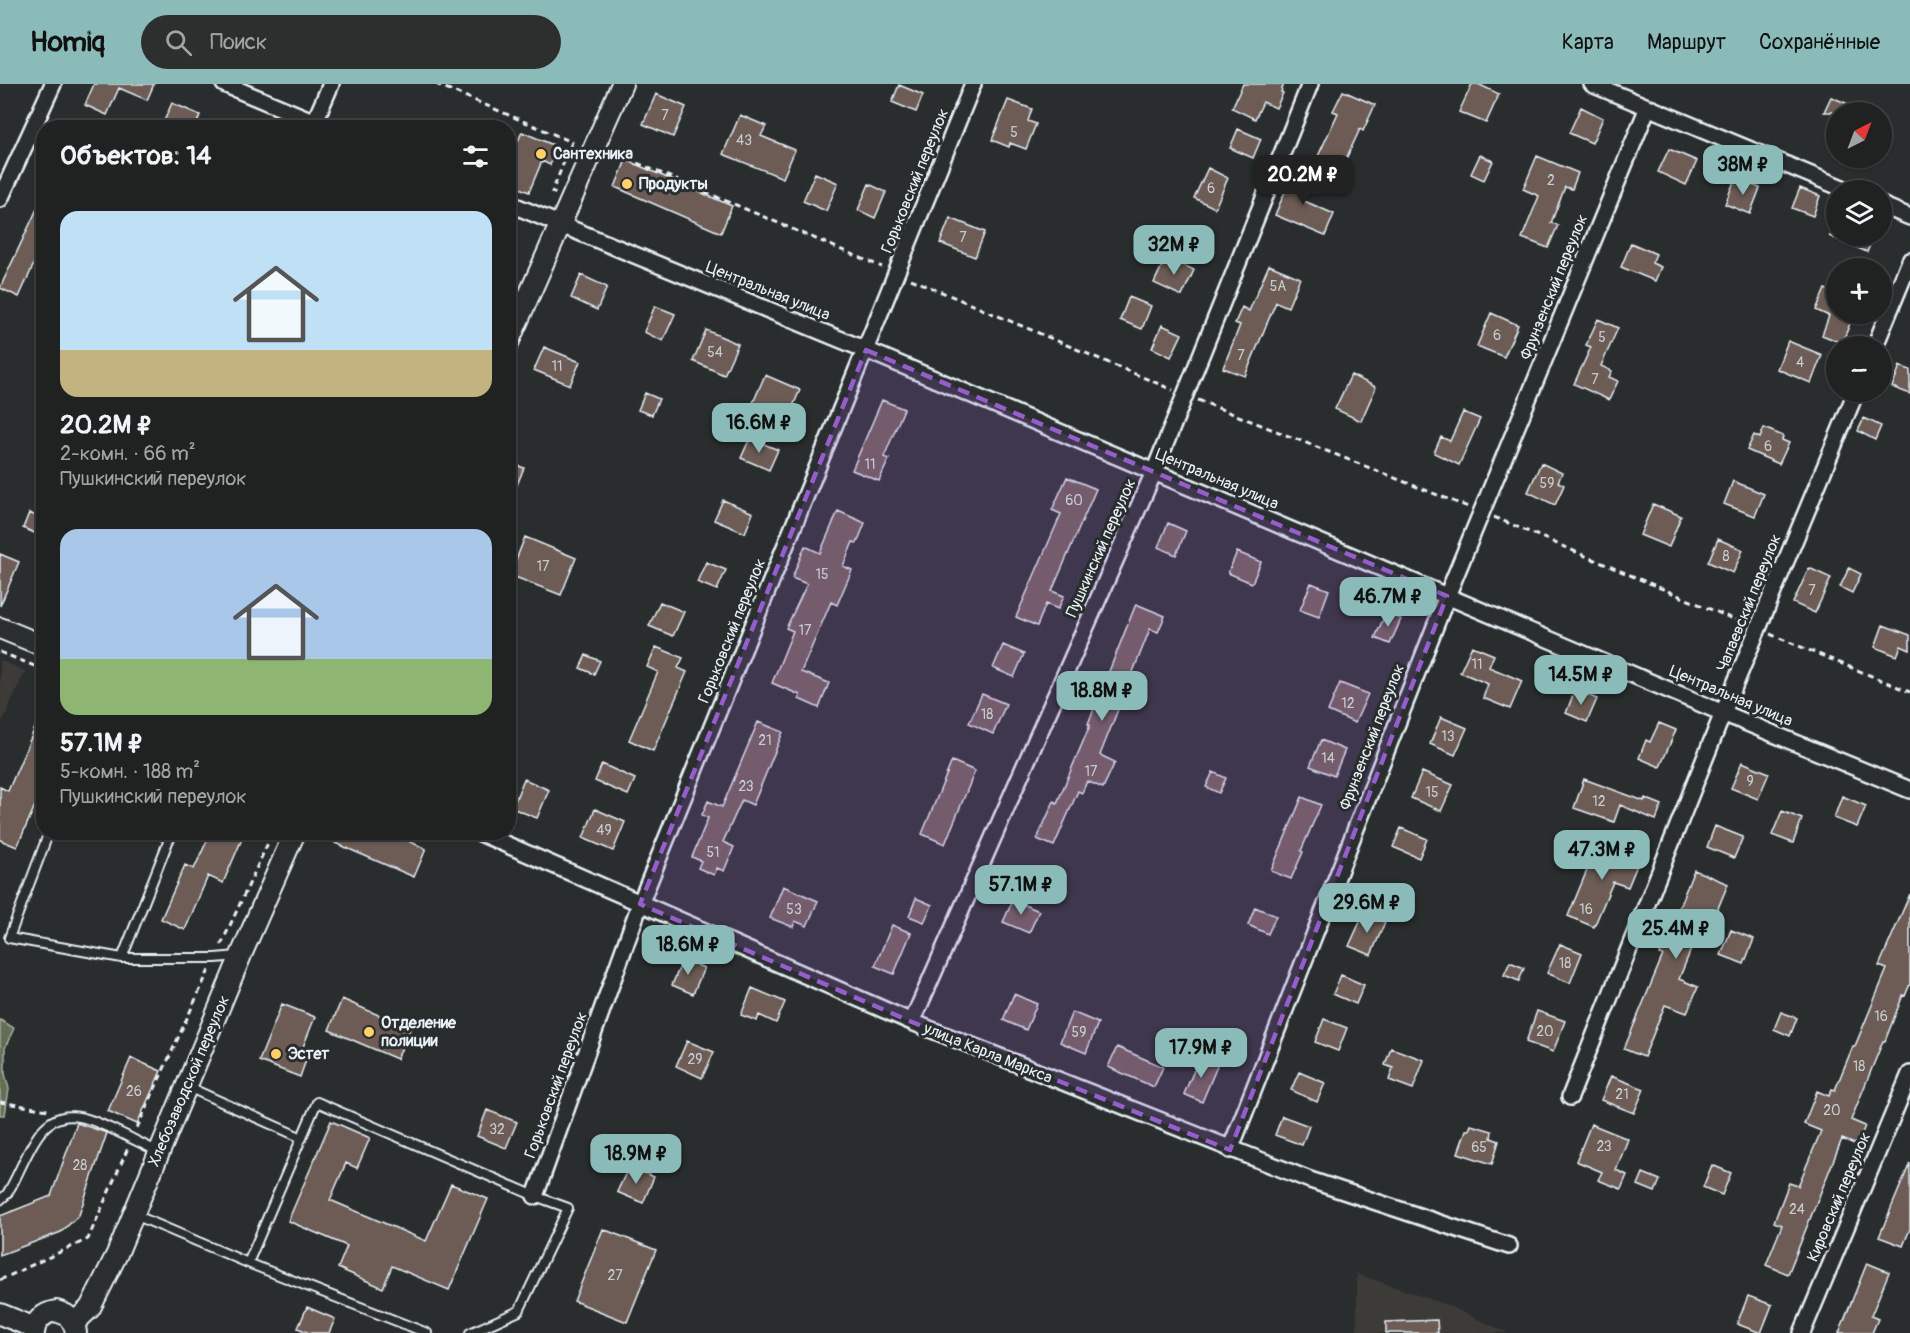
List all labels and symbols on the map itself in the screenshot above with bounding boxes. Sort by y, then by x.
north arrow [1826,102,1892,168]
street label: Горьковский переулок [877,106,953,256]
house number: 7 [661,107,669,124]
house number: 5 [1010,124,1018,141]
house number: 43 [736,132,752,149]
place label: Сантехника [553,144,634,164]
pin: 38M ₽ [1701,145,1785,196]
marker: Сантехника [534,147,548,161]
pin: 20.2M ₽ [1248,155,1358,206]
house number: 2 [1547,172,1555,189]
place label: Продукты [639,174,708,194]
marker: Продукты [620,177,634,191]
house number: 6 [1207,180,1215,197]
street label: Фрунзенский переулок [1516,211,1592,363]
pin: 32M ₽ [1132,225,1216,276]
house number: 7 [959,229,967,246]
street label: Центральная улица [703,257,833,325]
house number: 5А [1270,278,1286,295]
house number: 6 [1493,327,1501,344]
house number: 5 [1598,329,1606,346]
house number: 54 [707,344,723,361]
house number: 7 [1237,347,1245,364]
house number: 4 [1796,354,1804,371]
house number: 11 [552,358,562,375]
house number: 7 [1591,371,1599,388]
pin: 16.6M ₽ [704,403,814,454]
house number: 6 [1764,438,1772,455]
street label: Центральная улица [1152,444,1282,514]
house number: 11 [865,456,875,473]
house number: 59 [1540,475,1554,492]
street label: Пушкинский переулок [1061,476,1141,620]
house number: 60 [1065,492,1083,509]
street label: Чапаевский переулок [1712,531,1786,675]
house number: 8 [1722,548,1730,565]
street label: Горьковский переулок [694,556,770,706]
house number: 17 [537,558,550,575]
house number: 15 [815,566,829,583]
pin: 46.7M ₽ [1333,577,1443,628]
house number: 7 [1808,582,1816,599]
house number: 17 [799,622,812,639]
pin: 14.5M ₽ [1526,655,1636,706]
house number: 11 [1472,656,1482,673]
street label: Фрунзенский переулок [1335,661,1409,813]
street label: Центральная улица [1666,661,1796,731]
pin: 18.8M ₽ [1047,671,1157,722]
house number: 12 [1341,695,1355,712]
house number: 18 [981,706,993,723]
house number: 13 [1441,728,1455,745]
house number: 21 [758,732,772,749]
house number: 14 [1321,750,1335,767]
house number: 17 [1085,763,1098,780]
house number: 9 [1746,773,1754,790]
house number: 23 [738,778,754,795]
house number: 15 [1425,784,1439,801]
house number: 12 [1592,793,1606,810]
house number: 49 [596,822,612,839]
pin: 47.3M ₽ [1547,830,1657,881]
house number: 51 [706,844,720,861]
pin: 57.1M ₽ [966,865,1076,916]
pin: 29.6M ₽ [1312,883,1422,934]
house number: 53 [786,901,802,918]
house number: 16 [1579,901,1593,918]
pin: 25.4M ₽ [1621,909,1731,960]
pin: 18.6M ₽ [633,925,743,976]
house number: 18 [1559,955,1571,972]
street label: Хлебозаводской переулок [144,993,234,1169]
house number: 16 [1874,1008,1888,1025]
street label: Горьковский переулок [520,1009,592,1161]
place label: Отделение полиции [381,1013,457,1051]
street label: улица Карла Маркса [920,1018,1055,1088]
house number: 20 [1536,1023,1554,1040]
house number: 59 [1072,1024,1086,1041]
marker: Отделение полиции [362,1025,376,1039]
pin: 17.9M ₽ [1146,1028,1256,1079]
place label: Эстет [288,1044,330,1064]
marker: Эстет [269,1047,283,1061]
house number: 29 [687,1051,703,1068]
house number: 18 [1853,1058,1865,1075]
house number: 26 [126,1083,142,1100]
house number: 21 [1615,1086,1629,1103]
house number: 20 [1823,1102,1841,1119]
house number: 32 [489,1121,505,1138]
street label: Кировский переулок [1803,1129,1875,1265]
pin: 18.9M ₽ [581,1134,691,1185]
house number: 23 [1596,1138,1612,1155]
house number: 65 [1471,1139,1487,1156]
house number: 28 [73,1157,87,1174]
house number: 24 [1789,1201,1805,1218]
house number: 27 [607,1267,623,1284]

